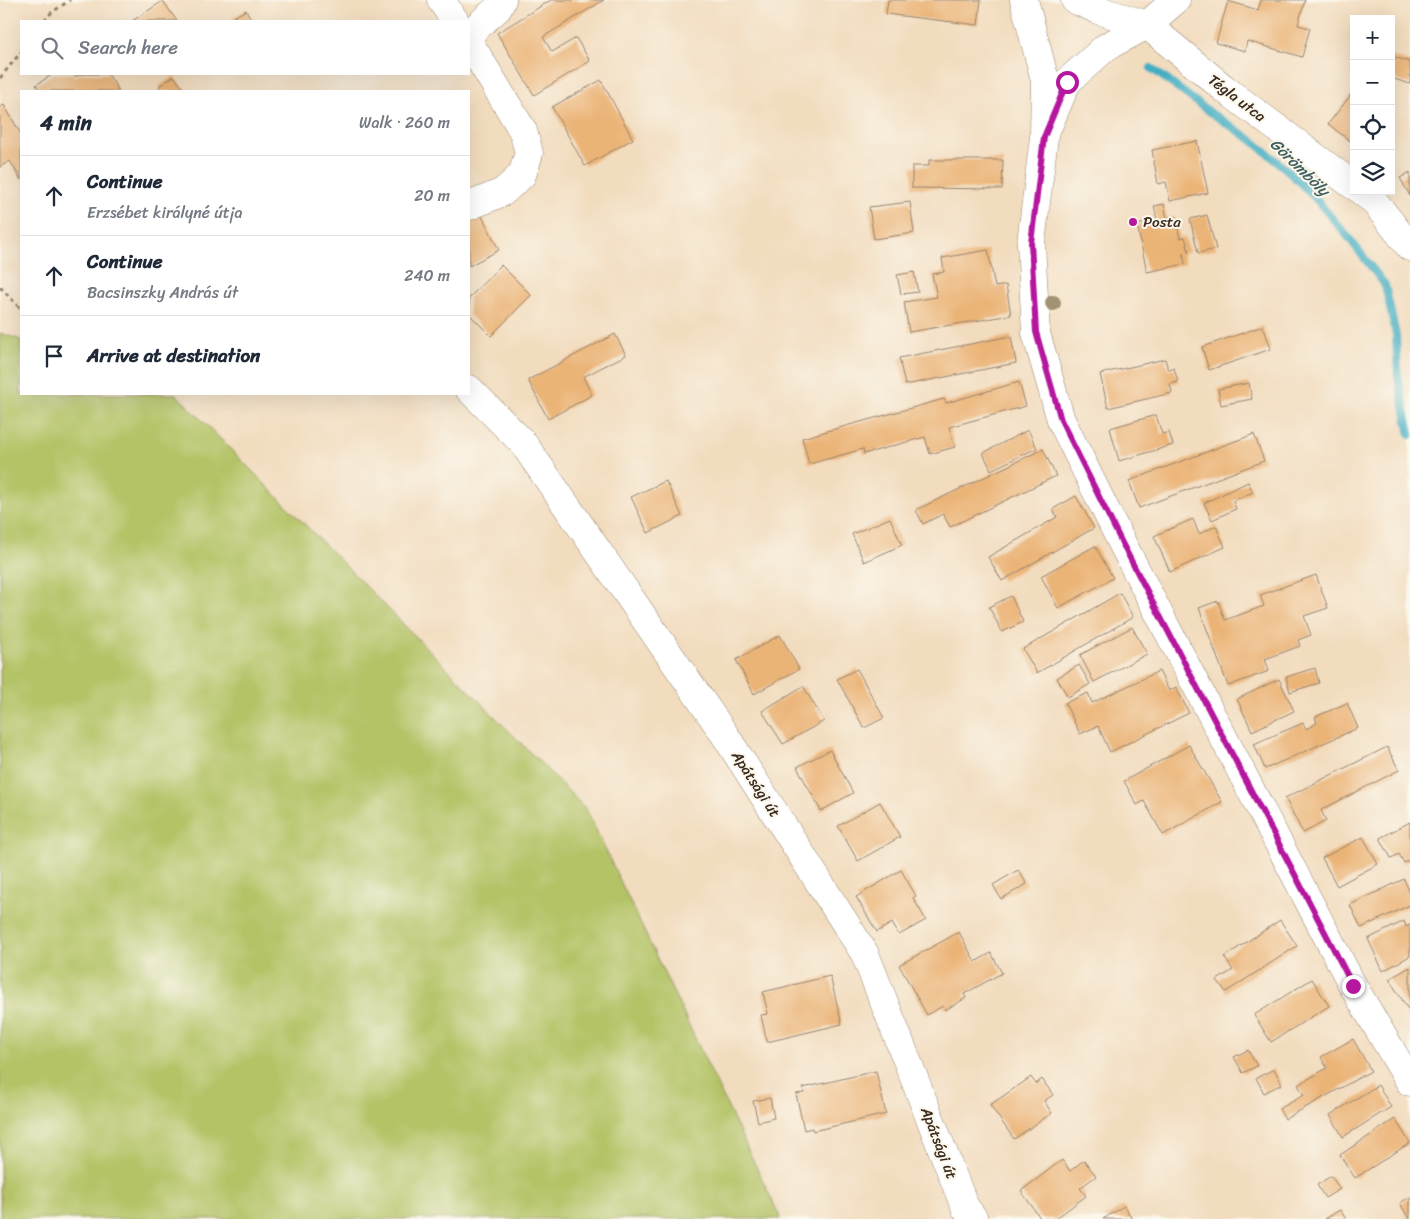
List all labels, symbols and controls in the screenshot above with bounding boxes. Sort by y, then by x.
map controls [1350,15,1395,195]
button: + [1350,15,1395,60]
search box [20,20,470,75]
text: Search here [78,31,178,64]
icon: search [38,34,66,62]
button: − [1350,60,1395,105]
street label: Tégla utca [1202,67,1272,129]
route start [1056,71,1079,94]
text: 4 min [40,104,92,142]
button: locate [1350,105,1395,150]
text: Walk · 260 m [359,108,450,137]
water label: Görömböly [1263,131,1339,205]
button: layers [1350,150,1395,195]
text: Continue [87,165,163,198]
text: 20 m [414,181,450,210]
icon: ahead [40,182,68,210]
text: Erzsébet királyné útja [87,198,243,227]
place label: Posta [1143,209,1181,235]
marker: Posta [1127,216,1139,228]
text: Continue [87,245,163,278]
text: 240 m [404,261,450,290]
icon: ahead [40,262,68,290]
text: Bacsinszky András út [87,278,238,307]
text: Arrive at destination [87,339,260,372]
icon: arrive [40,342,68,370]
street label: Apátsági út [724,744,788,823]
route end [1342,975,1365,998]
street label: Apátsági út [913,1102,965,1183]

